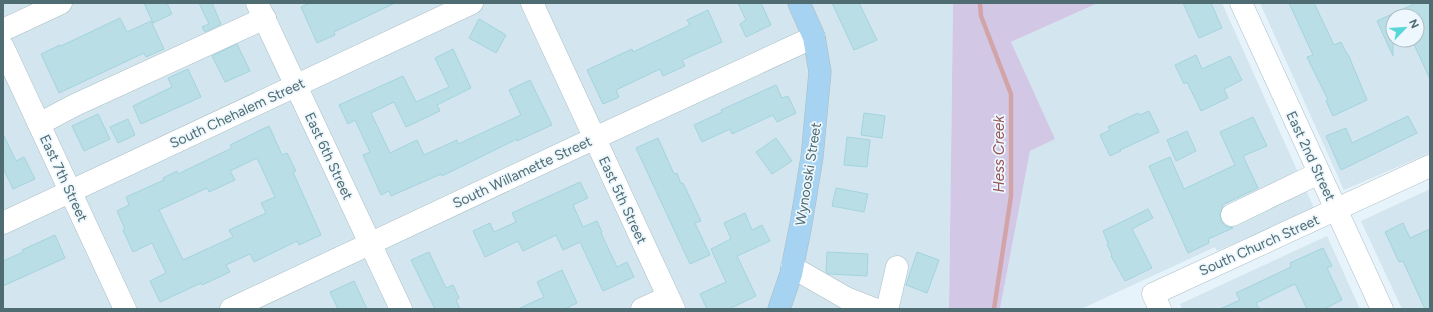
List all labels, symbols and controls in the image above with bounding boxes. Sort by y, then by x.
north arrow [1385,8,1425,48]
text: N [1406,17,1421,31]
street label: South Chehalem Street [167,75,307,152]
street label: East 2nd Street [1282,109,1339,204]
street label: East 6th Street [301,110,356,203]
water label: Hess Creek [990,115,1008,192]
street label: Wynooski Street [792,121,825,227]
street label: East 7th Street [36,132,91,224]
street label: South Willamette Street [450,133,594,212]
street label: East 5th Street [595,154,650,247]
street label: South Church Street [1197,211,1322,280]

